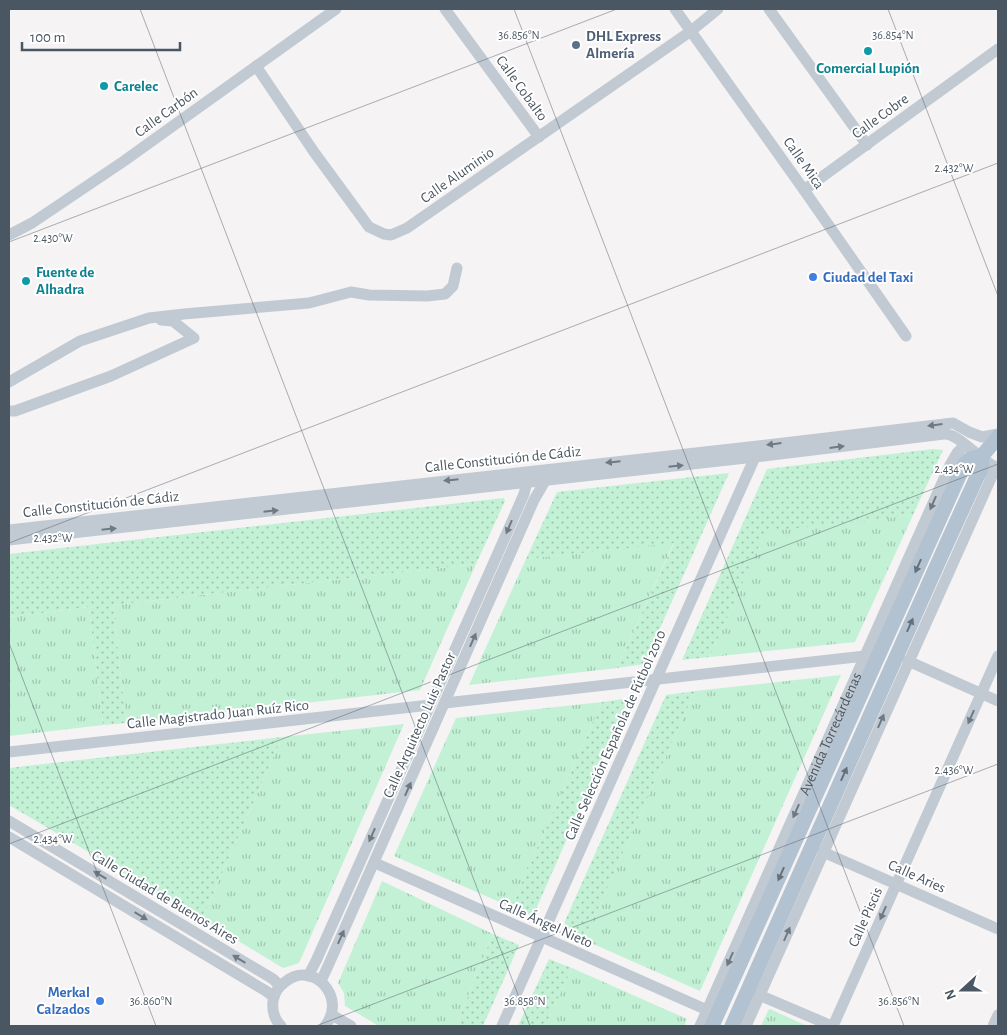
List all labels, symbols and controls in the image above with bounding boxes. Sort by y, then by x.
scale bar [22,20,180,52]
text: 36.856°N [498,29,540,41]
place label: DHL Express Almería [586,29,661,61]
text: 36.854°N [872,29,914,41]
text: 100 m [30,30,65,45]
marker: DHL Express Almería [570,39,582,51]
marker: Comercial Lupión [862,45,874,57]
street label: Calle Cobalto [493,53,550,124]
place label: Comercial Lupión [816,61,920,76]
place label: Carelec [114,79,158,94]
marker: Carelec [98,80,110,92]
street label: Calle Carbón [132,85,200,140]
street label: Calle Cobre [849,91,911,142]
street label: Calle Mica [780,135,827,192]
street label: Calle Aluminio [418,145,497,206]
text: 2.432°W [935,162,974,174]
text: 2.430°W [33,232,73,244]
place label: Fuente de Alhadra [36,265,94,297]
place label: Ciudad del Taxi [823,270,914,285]
marker: Ciudad del Taxi [807,271,819,283]
marker: Fuente de Alhadra [20,275,32,287]
one-way arrow [927,421,943,429]
one-way arrow [766,440,782,448]
one-way arrow [830,443,846,451]
street label: Calle Constitución de Cádiz [424,444,582,475]
one-way arrow [604,458,620,466]
one-way arrow [668,462,684,470]
text: 2.434°W [934,463,974,475]
one-way arrow [443,476,459,484]
street label: Calle Constitución de Cádiz [22,489,180,520]
one-way arrow [929,496,937,510]
one-way arrow [263,507,279,515]
one-way arrow [505,520,513,534]
one-way arrow [102,525,118,533]
text: 2.432°W [34,532,73,544]
one-way arrow [914,559,922,573]
one-way arrow [907,618,915,632]
street label: Calle Selección Española de Fútbol 2010 [562,628,669,843]
one-way arrow [470,633,478,647]
street label: Calle Arquitecto Luis Pastor [381,650,458,800]
street label: Avenida Torrecárdenas [797,670,865,797]
street label: Calle Magistrado Juan Ruíz Rico [126,697,310,732]
one-way arrow [967,710,975,724]
one-way arrow [878,714,886,728]
text: 2.436°W [935,764,974,776]
one-way arrow [841,767,849,781]
one-way arrow [404,782,412,796]
one-way arrow [792,804,800,818]
one-way arrow [368,828,376,842]
text: 2.434°W [33,833,73,845]
street label: Calle Ciudad de Buenos Aires [89,848,241,947]
street label: Calle Aries [886,857,948,896]
one-way arrow [776,867,784,881]
one-way arrow [93,871,106,880]
street label: Calle Piscis [846,885,885,949]
street label: Calle Ángel Nieto [497,894,596,951]
one-way arrow [879,906,887,920]
one-way arrow [134,912,147,921]
one-way arrow [783,927,791,941]
one-way arrow [338,930,346,944]
one-way arrow [725,952,733,966]
one-way arrow [233,954,246,963]
north arrow [937,965,987,1015]
place label: Merkal Calzados [36,985,90,1017]
text: N [943,987,959,1001]
marker: Merkal Calzados [94,995,106,1007]
text: 36.860°N [130,995,172,1007]
text: 36.858°N [504,995,546,1007]
text: 36.856°N [878,995,920,1007]

